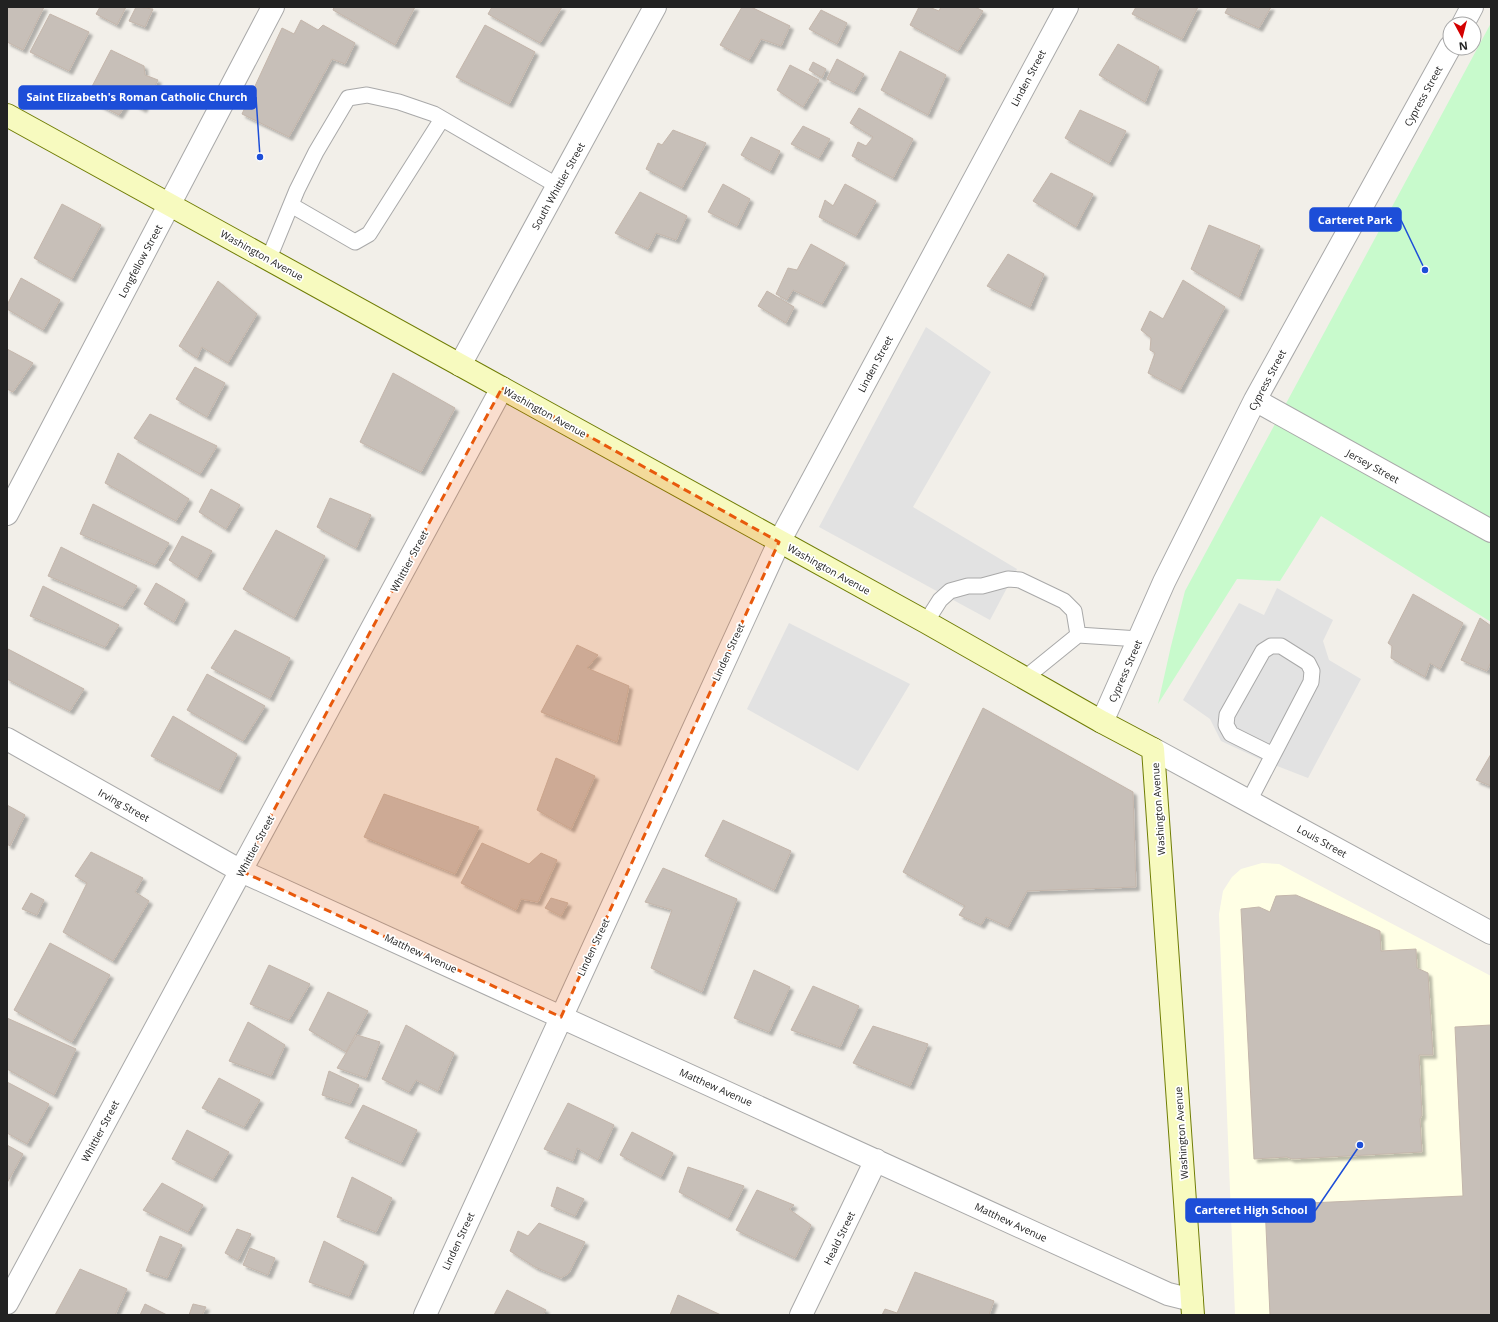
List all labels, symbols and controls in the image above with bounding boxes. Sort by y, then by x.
north arrow [1442,16,1482,56]
text: N [1458,38,1469,54]
street label: Linden Street [1007,47,1049,109]
street label: Cypress Street [1401,63,1446,129]
callout: Saint Elizabeth's Roman Catholic Church [19,86,256,109]
text: Saint Elizabeth's Roman Catholic Church [26,89,248,104]
street label: South Whittier Street [528,140,588,232]
callout: Carteret Park [1310,208,1401,231]
text: Carteret Park [1318,212,1392,227]
street label: Longfellow Street [115,222,165,300]
street label: Washington Avenue [218,226,306,284]
street label: Linden Street [854,333,896,395]
street label: Cypress Street [1245,347,1289,413]
street label: Washington Avenue [501,383,589,441]
street label: Jersey Street [1343,445,1402,486]
street label: Whittier Street [387,527,431,594]
street label: Washington Avenue [785,540,873,598]
street label: Linden Street [708,620,748,683]
street label: Cypress Street [1105,637,1145,705]
street label: Washington Avenue [1148,762,1168,856]
street label: Irving Street [96,785,152,825]
street label: Whittier Street [233,812,277,879]
street label: Louis Street [1294,821,1350,861]
street label: Linden Street [573,915,613,978]
street label: Matthew Avenue [382,930,460,976]
street label: Matthew Avenue [677,1065,755,1110]
street label: Washington Avenue [1171,1086,1191,1180]
street label: Whittier Street [78,1097,122,1164]
street label: Matthew Avenue [972,1199,1050,1245]
callout: Carteret High School [1186,1199,1315,1222]
text: Carteret High School [1194,1202,1308,1217]
street label: Linden Street [438,1209,478,1272]
street label: Heald Street [820,1209,858,1267]

